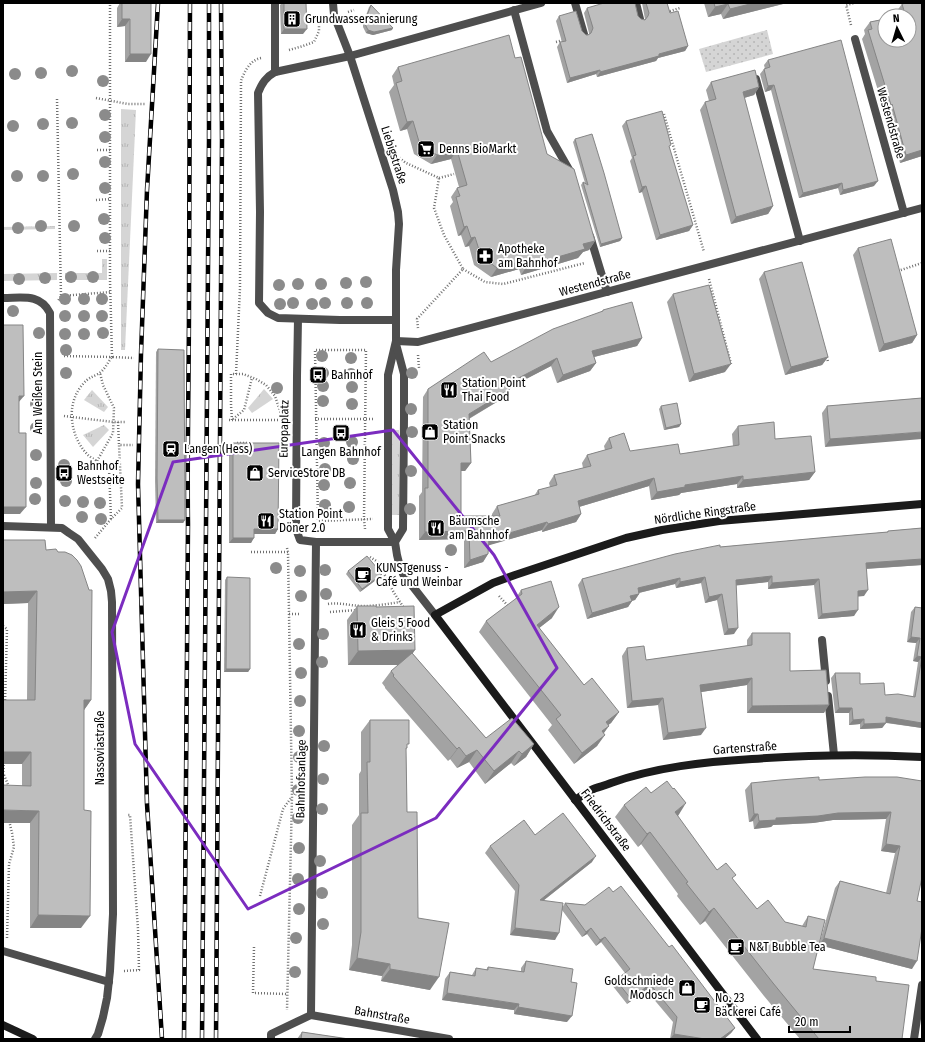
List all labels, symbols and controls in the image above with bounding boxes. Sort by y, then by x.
north arrow [877,8,917,48]
building icon: Grundwassersanierung [282,9,302,29]
place label: Grundwassersanierung [305,12,418,26]
text: N [892,12,900,25]
street label: Westendstraße [874,86,908,160]
street label: Liebigstraße [378,124,410,186]
supermarket icon: Denns BioMarkt [416,139,436,159]
place label: Denns BioMarkt [439,142,517,156]
place label: Apotheke am Bahnhof [498,242,559,270]
pharmacy icon: Apotheke am Bahnhof [475,246,495,266]
street label: Westendstraße [558,267,632,299]
street label: Am Weißen Stein [31,352,45,434]
bus stop icon: Bahnhof [308,365,328,385]
place label: Bahnhof [331,368,374,382]
place label: Station Point Thai Food [462,376,526,404]
restaurant icon: Station Point Thai Food [439,380,459,400]
street label: Europaplatz [276,400,292,458]
place label: Station Point Snacks [443,418,505,446]
shop icon: Station Point Snacks [420,422,440,442]
bus stop icon: Langen Bahnhof [331,423,351,443]
station icon: Langen (Hess) [161,439,181,459]
place label: Langen (Hess) [184,442,253,456]
place label: Langen Bahnhof [301,445,382,459]
place label: Bahnhof Westseite [77,459,125,487]
bus stop icon: Bahnhof Westseite [54,463,74,483]
shop icon: ServiceStore DB [245,463,265,483]
place label: ServiceStore DB [268,466,346,480]
street label: Nördliche Ringstraße [653,499,757,527]
place label: Station Point Döner 2.0 [279,507,343,535]
restaurant icon: Station Point Döner 2.0 [256,511,276,531]
place label: Bäumsche am Bahnhof [449,514,510,542]
restaurant icon: Bäumsche am Bahnhof [426,518,446,538]
place label: KUNSTgenuss - Café und Weinbar [376,561,463,589]
cafe icon: KUNSTgenuss - Café und Weinbar [353,565,373,585]
place label: Gleis 5 Food & Drinks [371,616,430,644]
restaurant icon: Gleis 5 Food & Drinks [348,620,368,640]
street label: Nassoviastraße [93,711,107,785]
street label: Bahnhofsanlage [293,739,309,819]
street label: Gartenstraße [713,739,777,757]
street label: Friedrichstraße [578,786,634,854]
cafe icon: N&T Bubble Tea [726,937,746,957]
place label: N&T Bubble Tea [749,940,826,954]
place label: Goldschmiede Modosch [604,974,674,1002]
shop icon: Goldschmiede Modosch [677,978,697,998]
place label: No. 23 Bäckerei Café [715,991,781,1019]
cafe icon: No. 23 Bäckerei Café [692,995,712,1015]
street label: Bahnstraße [353,1003,411,1027]
scale bar [789,1008,850,1034]
text: 20 m [795,1015,819,1029]

